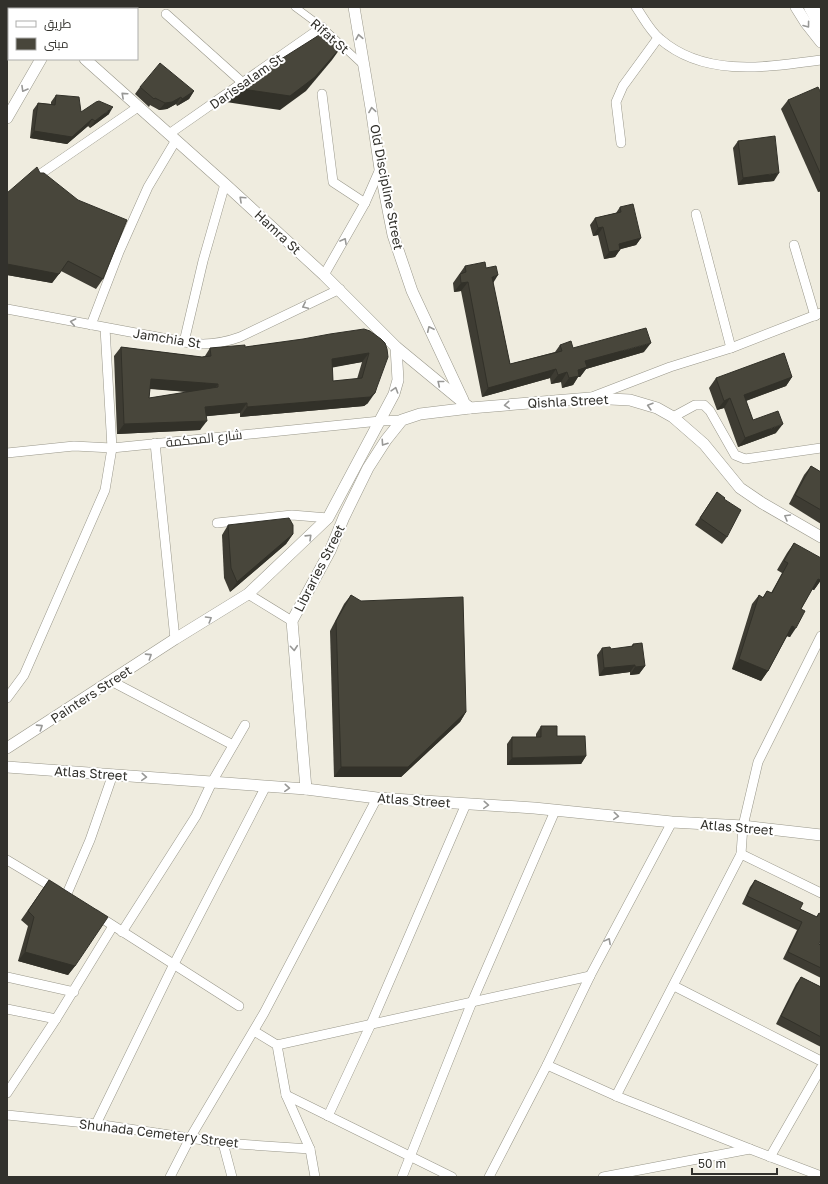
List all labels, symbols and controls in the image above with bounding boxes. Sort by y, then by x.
legend [8,8,138,60]
street label: Rifat St [307,15,353,57]
text: طريق [44,16,72,31]
one-way arrow [803,21,810,28]
one-way arrow [355,33,364,40]
text: مبنى [44,36,69,51]
street label: Darissalam St [206,50,286,112]
one-way arrow [21,84,28,92]
one-way arrow [121,92,129,99]
one-way arrow [368,107,377,113]
street label: Old Discipline Street [367,123,407,251]
one-way arrow [240,197,247,204]
street label: Hamra St [252,207,304,257]
one-way arrow [339,238,346,245]
one-way arrow [302,301,310,309]
one-way arrow [70,318,76,326]
street label: Jamchia St [132,325,202,351]
one-way arrow [427,326,435,334]
one-way arrow [437,381,445,388]
one-way arrow [390,386,399,393]
street label: Qishla Street [527,391,609,411]
one-way arrow [504,400,510,409]
one-way arrow [647,402,654,411]
street label: شارع المحكمة [165,426,243,451]
one-way arrow [382,438,389,445]
one-way arrow [784,515,791,522]
street label: Libraries Street [290,522,348,614]
one-way arrow [304,534,312,542]
one-way arrow [205,616,212,623]
one-way arrow [289,645,298,651]
one-way arrow [145,653,152,661]
street label: Painters Street [47,662,135,726]
one-way arrow [36,724,43,732]
street label: Atlas Street [54,762,128,784]
one-way arrow [141,772,147,781]
one-way arrow [284,783,290,792]
street label: Atlas Street [377,789,451,811]
one-way arrow [483,801,489,810]
one-way arrow [613,812,619,821]
street label: Atlas Street [700,816,774,838]
one-way arrow [604,938,611,945]
street label: Shuhada Cemetery Street [78,1115,240,1151]
scale bar [692,1150,777,1176]
text: 50 m [698,1156,726,1171]

